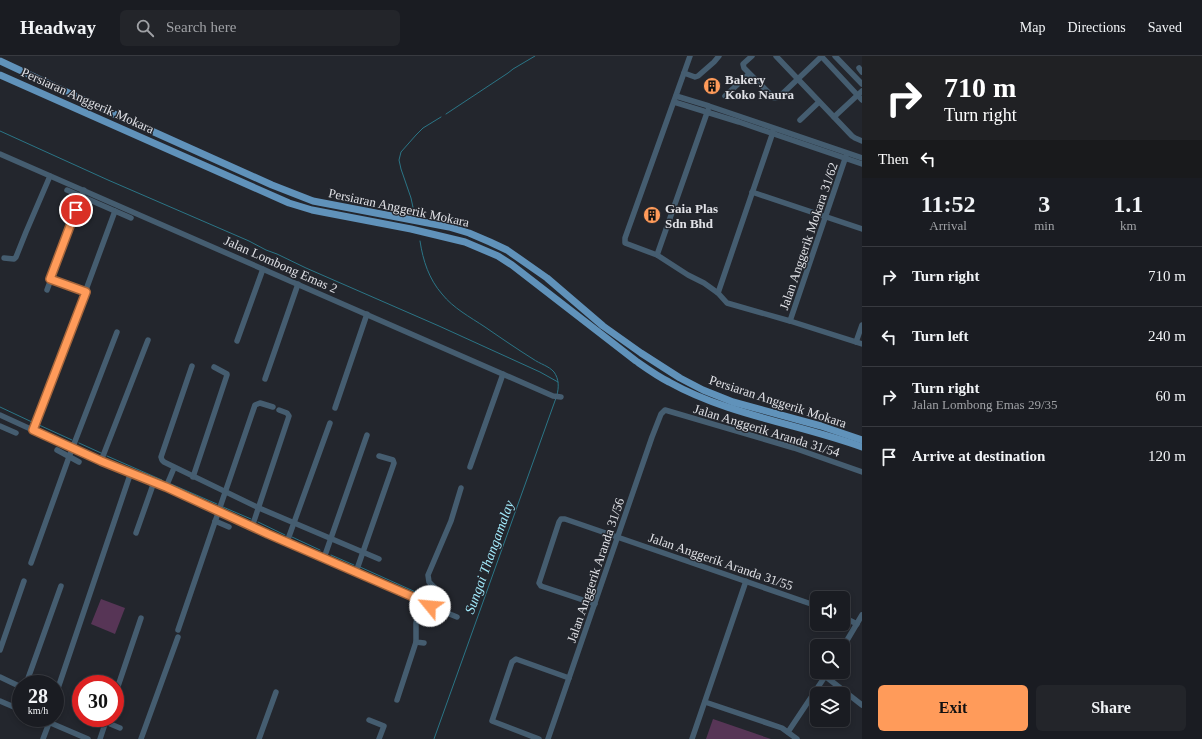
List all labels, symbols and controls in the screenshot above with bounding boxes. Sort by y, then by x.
search box [120,10,400,46]
text: Headway [20,17,96,38]
icon: search [134,17,156,39]
text: Search here [166,19,236,35]
text: Map [1020,20,1045,35]
text: Directions [1067,20,1126,35]
text: Saved [1148,20,1182,35]
street label: Persiaran Anggerik Mokara [19,64,157,137]
place label: Bakery Koko Naura [725,72,794,102]
icon: right [878,72,930,124]
text: 710 m [944,72,1016,103]
building icon: Bakery Koko Naura [702,76,722,96]
text: Turn right [944,105,1017,125]
icon: left [917,148,939,170]
text: Then [878,151,909,167]
street label: Jalan Anggerik Mokara 31/62 [776,160,841,312]
street label: Persiaran Anggerik Mokara [327,185,471,230]
text: 11:52 [921,191,975,217]
text: 3 [1038,191,1050,217]
text: 1.1 [1113,191,1143,217]
pin [59,193,93,227]
icon: arrive [65,199,87,221]
place label: Gaia Plas Sdn Bhd [665,201,718,231]
building icon: Gaia Plas Sdn Bhd [642,205,662,225]
text: Arrival [929,218,967,233]
text: min [1034,218,1054,233]
text: km [1120,218,1137,233]
street label: Jalan Lombong Emas 2 [222,233,340,296]
icon: right [878,266,900,288]
text: Turn right [912,268,979,284]
text: 710 m [1148,268,1186,284]
icon: left [878,326,900,348]
text: Turn left [912,328,969,344]
text: 240 m [1148,328,1186,344]
street label: Persiaran Anggerik Mokara [707,372,849,431]
text: Turn right [912,380,979,396]
icon: right [878,386,900,408]
text: 60 m [1156,388,1186,404]
text: Jalan Lombong Emas 29/35 [912,397,1058,412]
street label: Jalan Anggerik Aranda 31/54 [692,401,842,460]
icon: arrive [878,446,900,468]
text: Arrive at destination [912,448,1045,464]
text: 120 m [1148,448,1186,464]
street label: Jalan Anggerik Aranda 31/56 [564,495,627,644]
water label: Sungai Thangamalay [462,498,517,616]
street label: Jalan Anggerik Aranda 31/55 [647,530,795,593]
position arrow [409,585,451,627]
map controls [810,591,850,727]
button: sound [810,591,850,631]
button: search [810,639,850,679]
speed limit sign: 30 [72,675,124,727]
text: 28 [28,685,48,707]
button: Exit [878,685,1028,731]
button: Share [1036,685,1186,731]
button: layers [810,687,850,727]
text: km/h [28,705,48,716]

